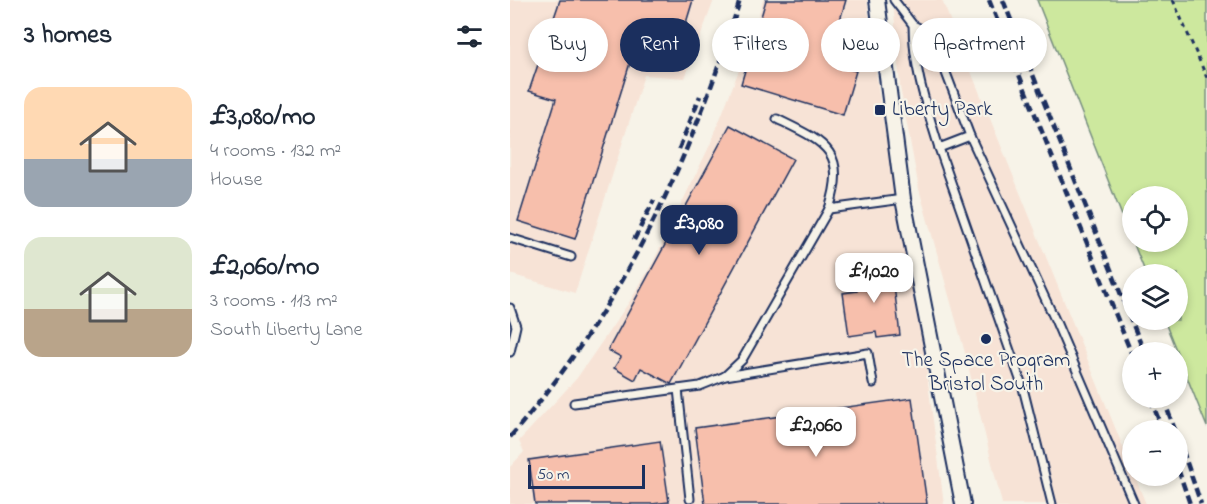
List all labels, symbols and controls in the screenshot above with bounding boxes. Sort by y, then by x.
text: 3 homes [24,17,112,55]
chip: Buy [528,18,608,72]
chip: Rent [620,18,700,72]
chip: Filters [712,18,809,72]
chip: New [821,18,900,72]
chip: Apartment [912,18,1047,72]
icon: filters [453,20,486,53]
place label: Liberty Park [892,95,993,127]
text: £3,080/mo [210,99,316,137]
marker: Liberty Park [873,103,887,117]
icon: home [72,111,144,183]
text: 4 rooms · 132 m² [210,137,341,166]
text: House [210,166,263,195]
map controls [1122,186,1188,486]
button: locate [1122,186,1188,252]
pin: £3,080 [650,205,748,256]
text: £3,080 [674,210,724,239]
text: £2,060/mo [210,249,319,287]
pin: £1,020 [825,253,923,304]
text: £1,020 [849,258,899,287]
icon: home [72,261,144,333]
button: layers [1122,264,1188,330]
text: 3 rooms · 113 m² [210,287,338,316]
text: South Liberty Lane [210,316,362,345]
marker: The Space Program Bristol South [979,332,993,346]
button: + [1122,342,1188,408]
place label: The Space Program Bristol South [902,346,1070,400]
pin: £2,060 [767,407,865,458]
text: £2,060 [790,412,842,441]
button: − [1122,420,1188,486]
scale bar [528,462,645,490]
text: 50 m [537,463,569,487]

